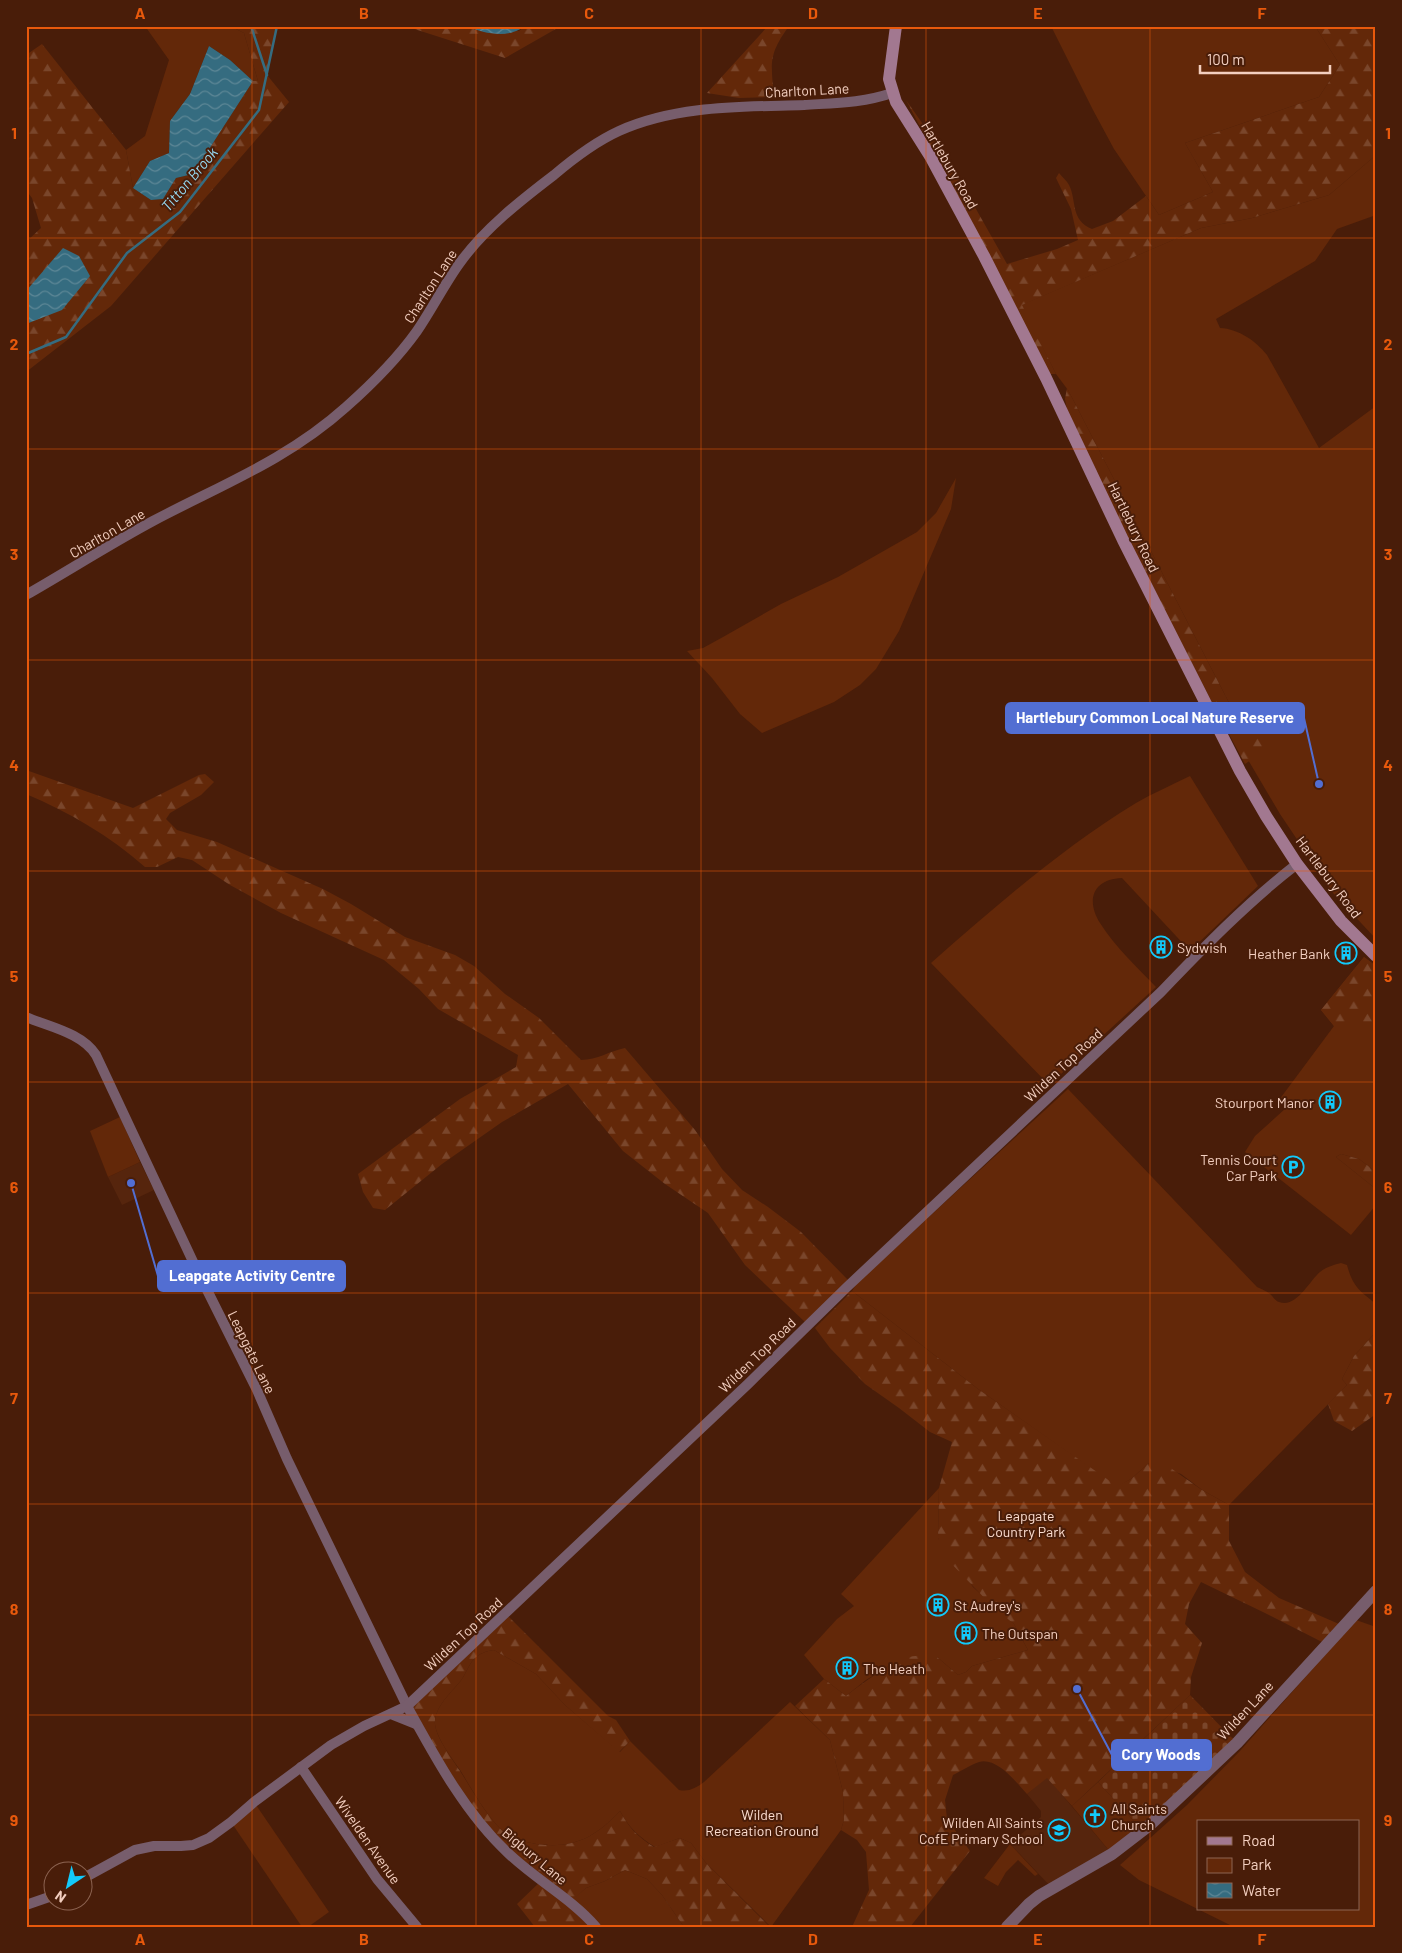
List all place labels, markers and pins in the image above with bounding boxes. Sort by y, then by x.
callout: Hartlebury Common Local Nature Reserve [1006,703,1304,733]
building icon: Sydwish [1149,935,1173,959]
place label: Sydwish [1177,939,1227,956]
building icon: Heather Bank [1334,941,1358,965]
place label: Heather Bank [1248,945,1330,962]
building icon: Stourport Manor [1318,1090,1342,1114]
place label: Stourport Manor [1215,1094,1314,1111]
place label: Tennis Court Car Park [1200,1151,1277,1184]
parking icon: Tennis Court Car Park [1281,1155,1305,1179]
callout: Leapgate Activity Centre [158,1261,345,1291]
building icon: St Audrey's [926,1593,950,1617]
place label: St Audrey's [954,1597,1021,1614]
building icon: The Outspan [954,1621,978,1645]
place label: The Outspan [982,1625,1058,1642]
building icon: The Heath [835,1656,859,1680]
place label: The Heath [863,1660,925,1677]
callout: Cory Woods [1112,1740,1211,1770]
place label: All Saints Church [1111,1800,1167,1833]
church icon: All Saints Church [1083,1804,1107,1828]
place label: Wilden All Saints CofE Primary School [919,1814,1043,1847]
school or university icon: Wilden All Saints CofE Primary School [1047,1818,1071,1842]

